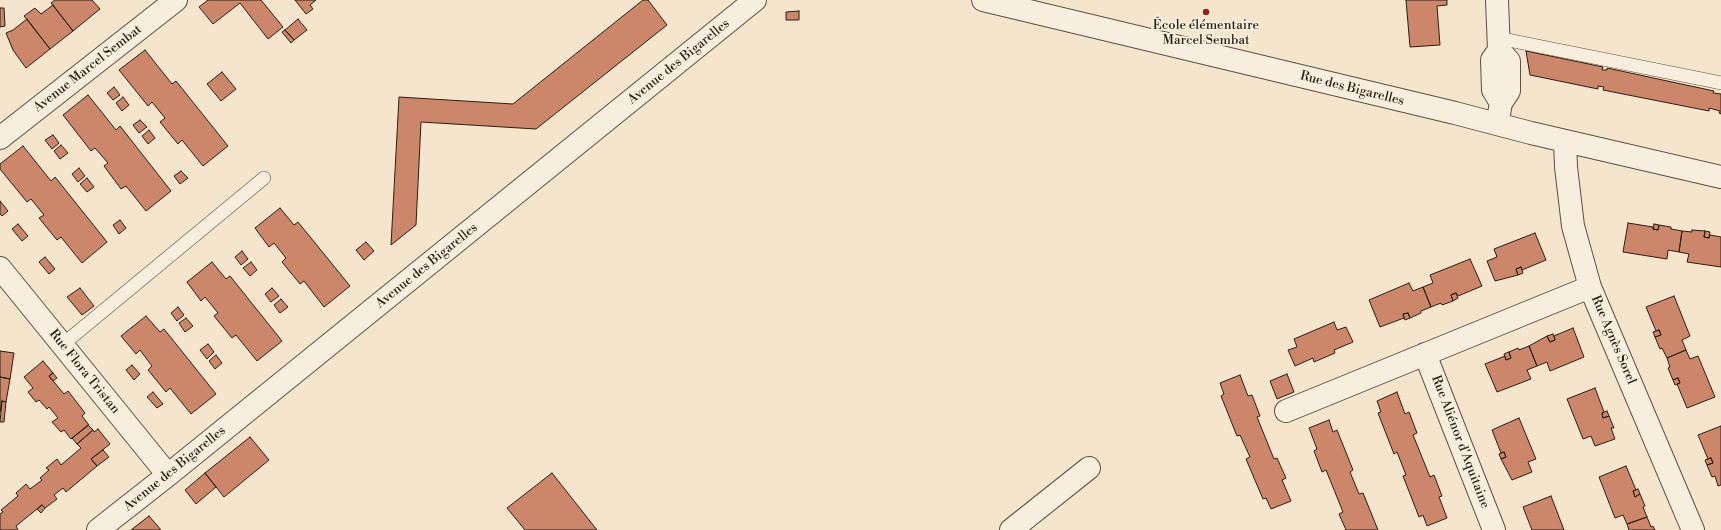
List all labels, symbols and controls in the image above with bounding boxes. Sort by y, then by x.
marker: École élémentaire Marcel Sembat [1201,7,1211,17]
street label: Avenue des Bigarelles [625,16,733,108]
place label: École élémentaire Marcel Sembat [1153,18,1259,49]
street label: Avenue Marcel Sembat [31,22,145,116]
street label: Rue des Bigarelles [1298,69,1406,109]
street label: Avenue des Bigarelles [373,220,481,312]
street label: Rue Agnès Sorel [1587,293,1639,387]
street label: Rue Flora Tristan [45,327,123,417]
street label: Rue Aliénor d'Aquitaine [1427,373,1493,511]
street label: Avenue des Bigarelles [121,423,229,515]

